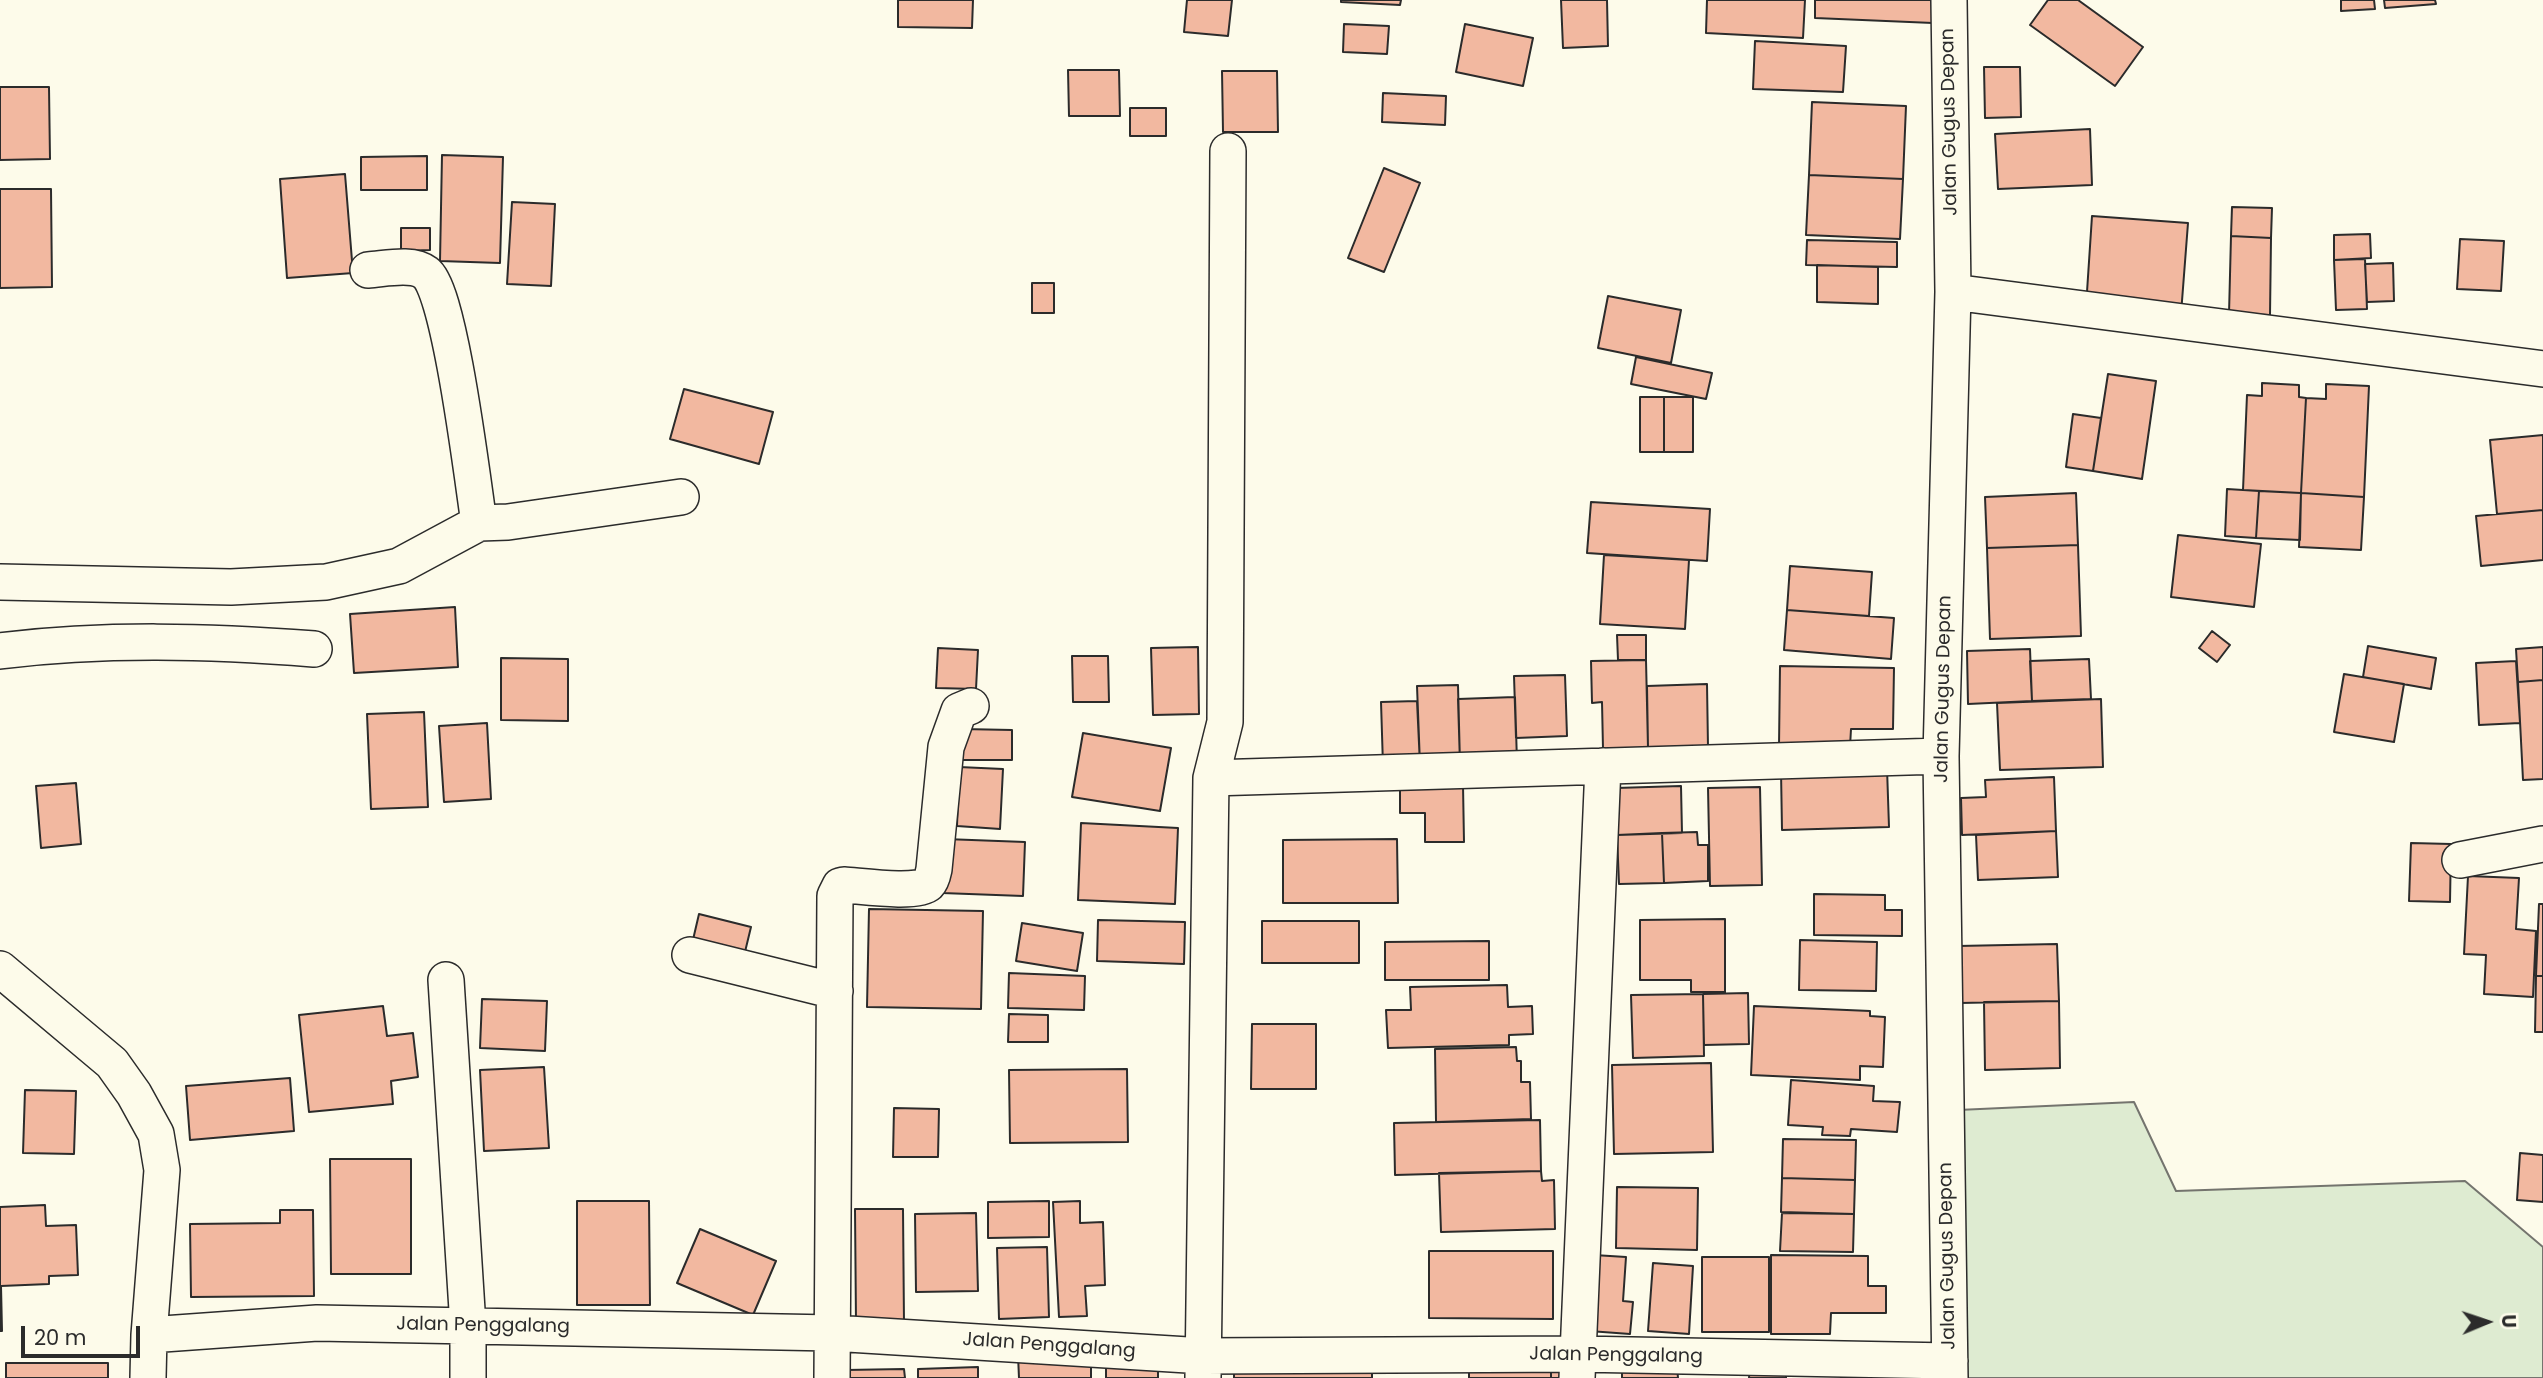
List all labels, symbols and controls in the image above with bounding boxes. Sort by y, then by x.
street label: Jalan Gugus Depan [1937,28,1963,216]
street label: Jalan Gugus Depan [1931,595,1957,783]
street label: Jalan Gugus Depan [1935,1162,1961,1350]
north arrow [2452,1287,2522,1357]
scale bar [24,1312,144,1356]
street label: Jalan Penggalang [396,1313,570,1339]
text: U [2495,1314,2522,1328]
text: 20 m [34,1323,87,1352]
street label: Jalan Penggalang [962,1329,1136,1363]
street label: Jalan Penggalang [1529,1343,1703,1369]

